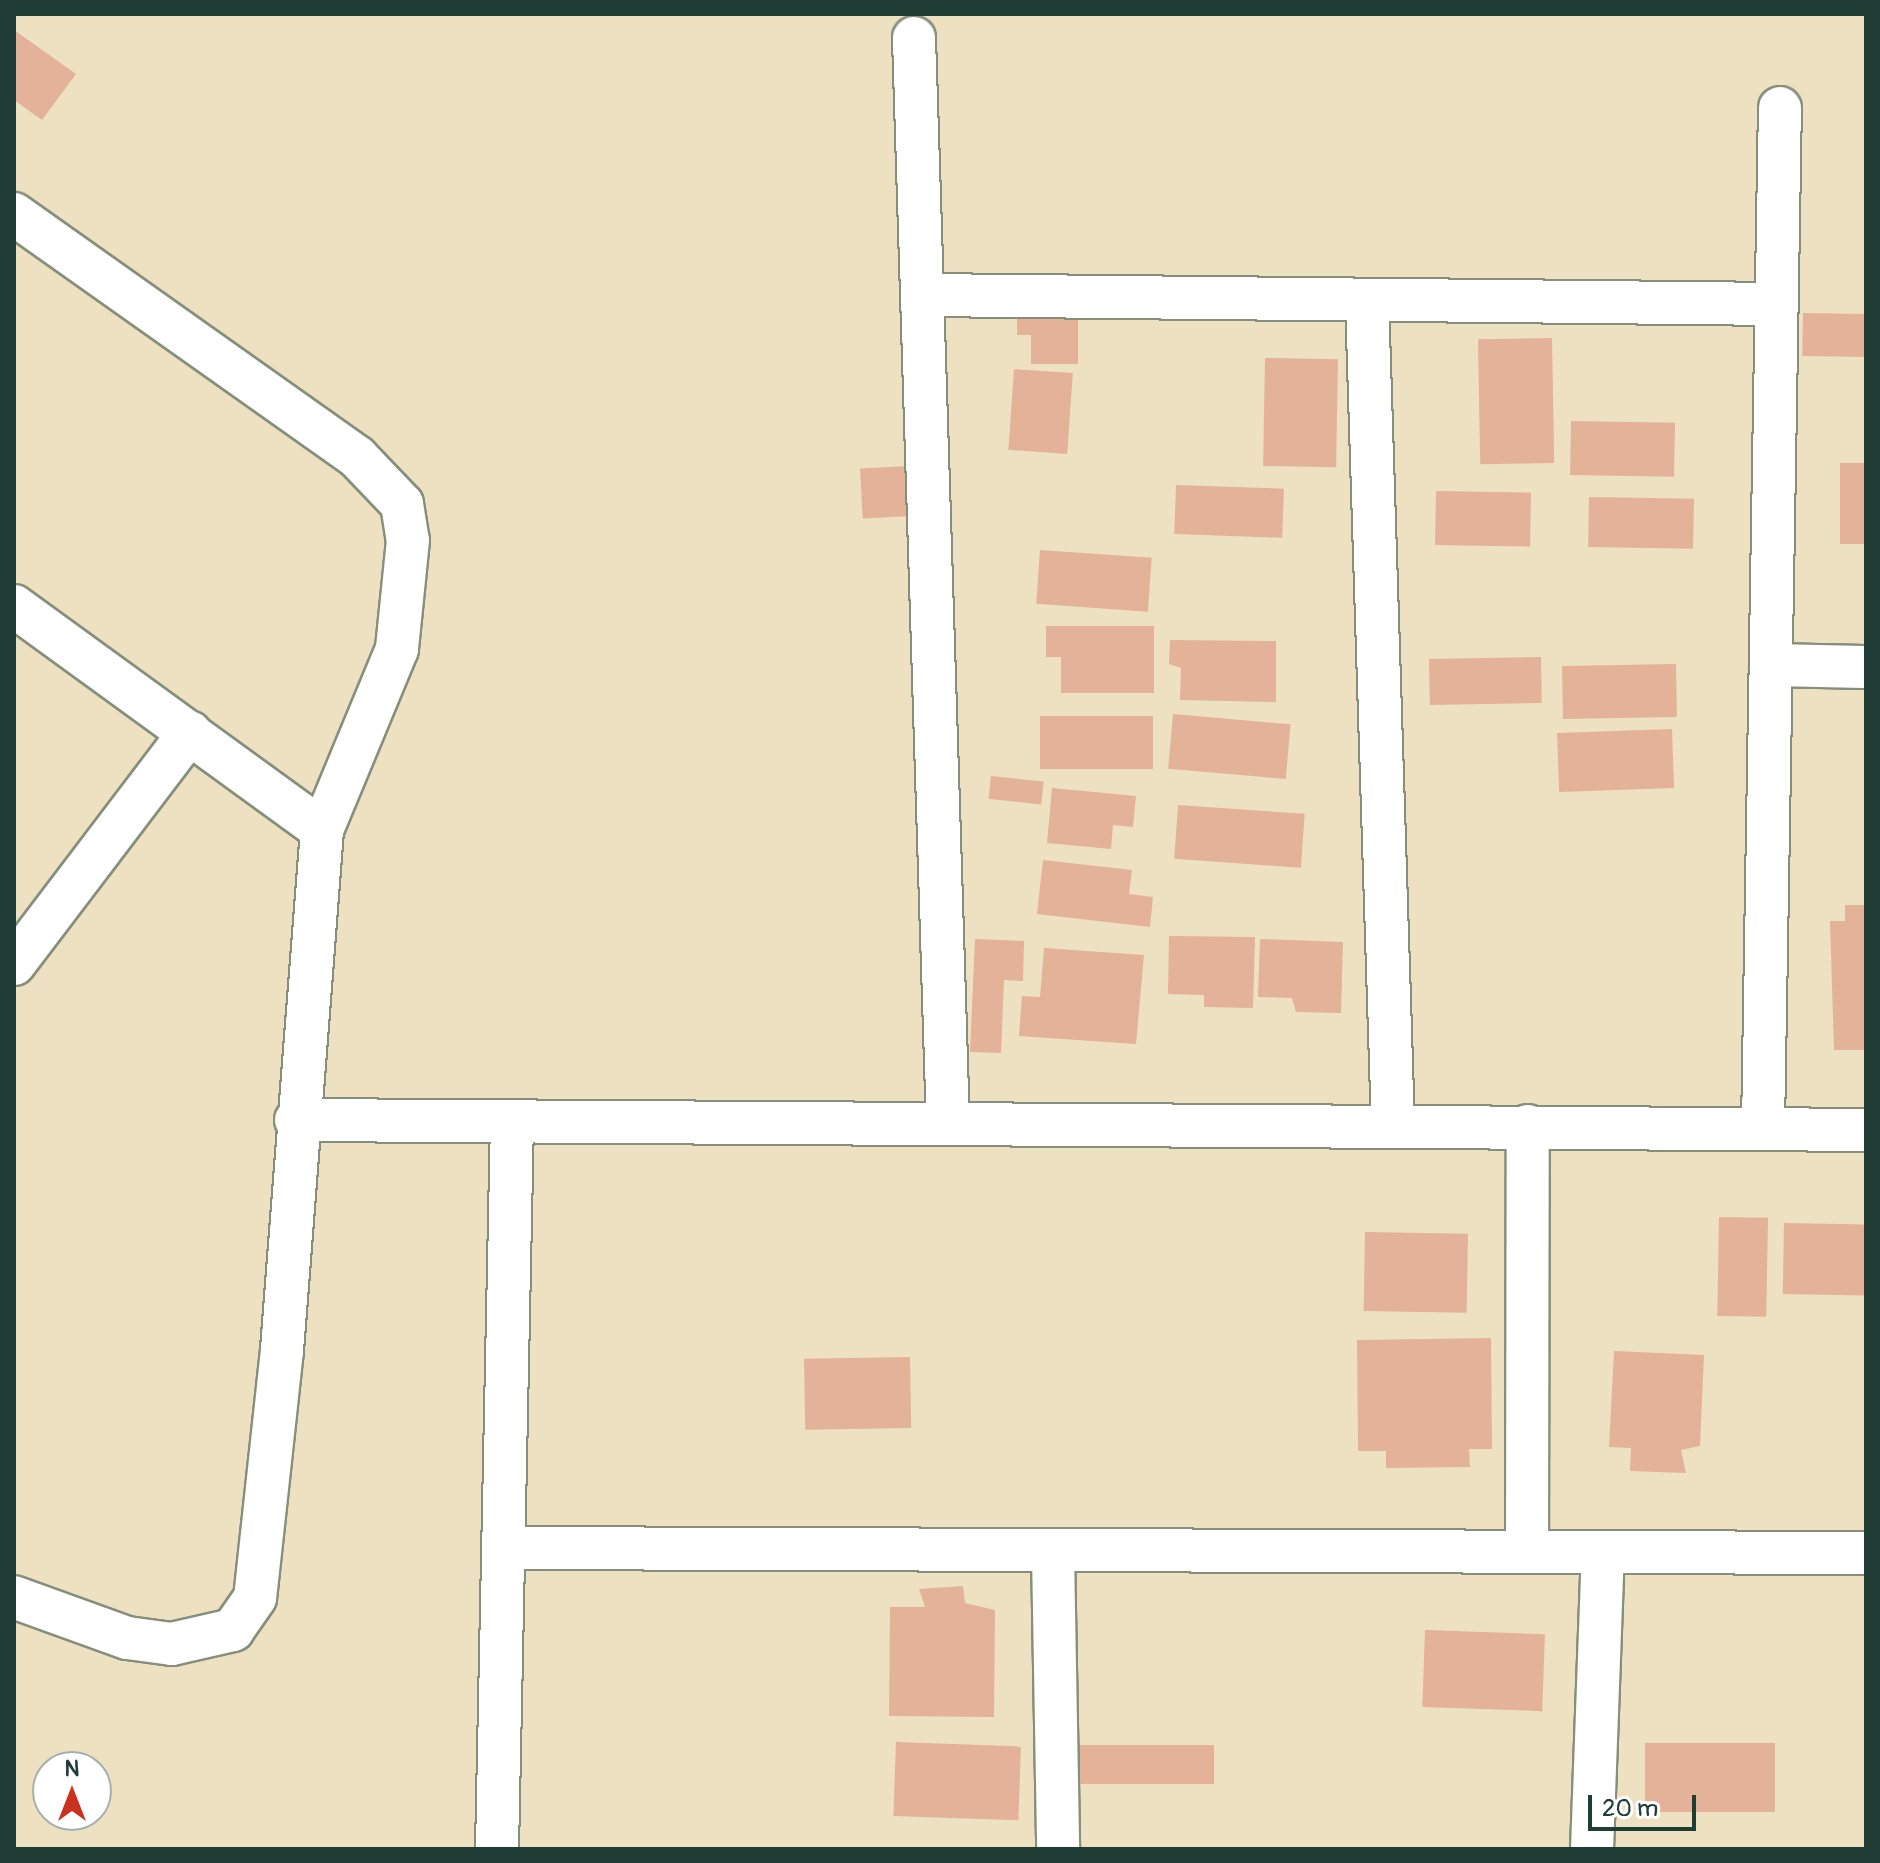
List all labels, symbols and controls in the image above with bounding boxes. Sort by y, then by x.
north arrow [32,1751,112,1831]
text: N [65,1755,79,1783]
scale bar [1592,1779,1700,1829]
text: 20 m [1602,1794,1658,1823]

